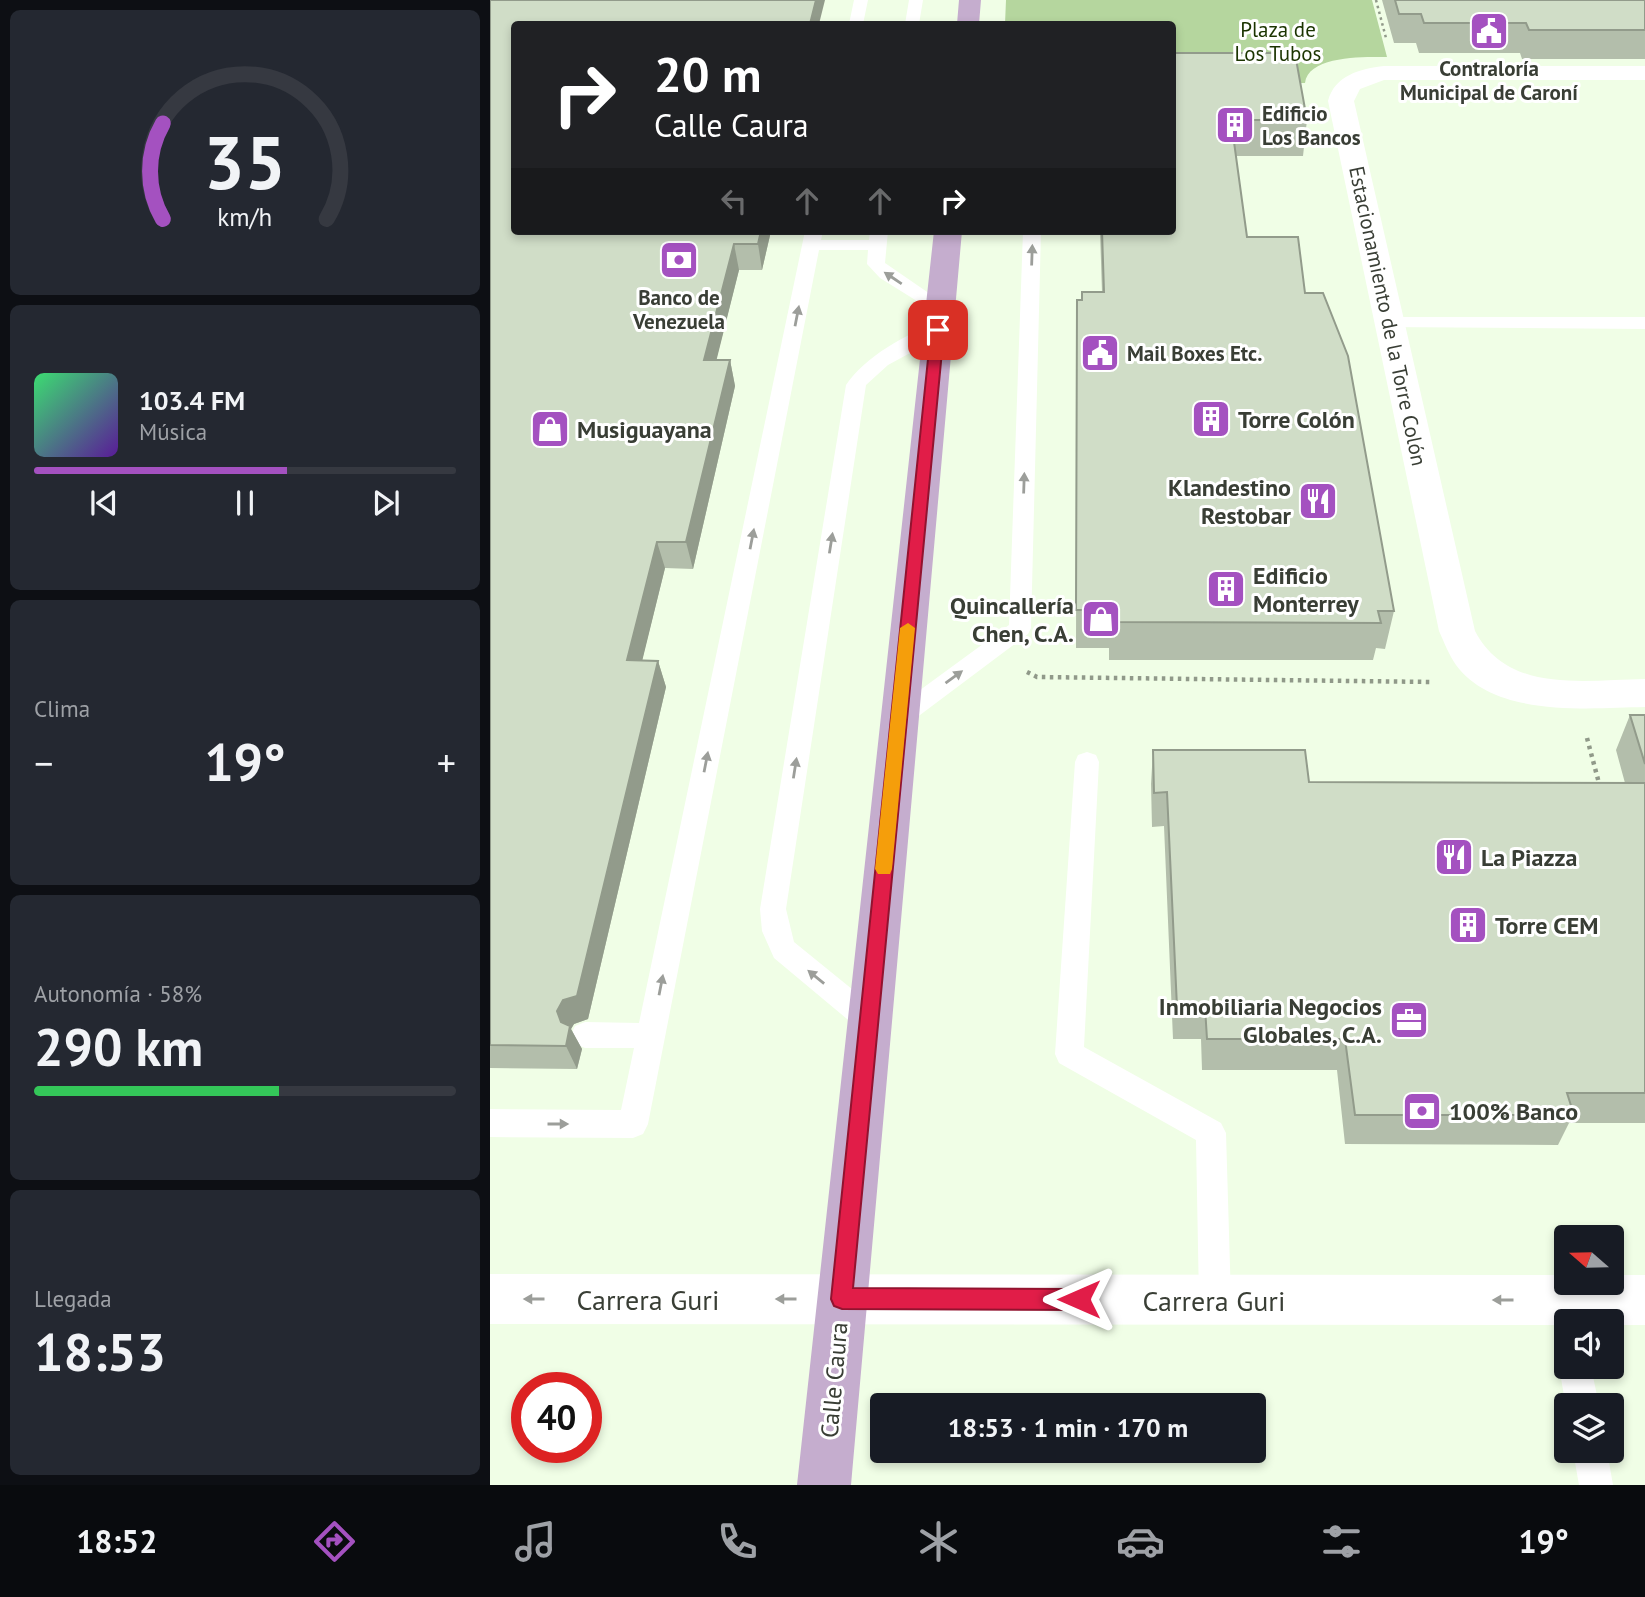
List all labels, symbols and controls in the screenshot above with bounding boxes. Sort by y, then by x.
public building icon: Contraloría Municipal de Caroní [1468,10,1510,52]
park label: Plaza de Los Tubos [1235,16,1321,67]
text: 20 m [654,42,761,106]
icon: right [539,49,630,140]
place label: Contraloría Municipal de Caroní [1400,55,1578,106]
place label: Edificio Los Bancos [1262,100,1361,151]
text: Calle Caura [654,104,809,146]
building icon: Edificio Los Bancos [1214,104,1256,146]
text: 35 [204,115,286,209]
street label: Estacionamiento de la Torre Colón [1343,164,1433,468]
icon: left [715,182,753,220]
icon: ahead [788,182,826,220]
icon: ahead [861,182,899,220]
icon: right [934,182,972,220]
text: km/h [218,200,272,232]
bank icon: Banco de Venezuela [658,239,700,281]
one-way arrow [1026,244,1037,266]
one-way arrow [883,271,903,284]
place label: Banco de Venezuela [632,284,725,335]
pin [908,300,968,360]
one-way arrow [791,305,802,327]
icon: arrive [919,311,957,349]
public building icon: Mail Boxes Etc. [1079,332,1121,374]
place label: Mail Boxes Etc. [1127,340,1262,367]
text: 103.4 FM [139,384,245,417]
building icon: Torre Colón [1190,398,1232,440]
place label: Torre Colón [1238,404,1355,435]
shop icon: Musiguayana [529,408,571,450]
place label: Musiguayana [577,414,712,445]
text: Música [139,417,207,446]
one-way arrow [1019,472,1030,494]
place label: Klandestino Restobar [1168,472,1292,531]
restaurant icon: Klandestino Restobar [1297,480,1339,522]
icon: previous [85,484,123,522]
icon: pause [226,484,264,522]
icon: next [367,484,405,522]
one-way arrow [746,528,757,550]
one-way arrow [826,532,837,554]
place label: Edificio Monterrey [1253,560,1359,619]
building icon: Edificio Monterrey [1205,568,1247,610]
place label: Quincallería Chen, C.A. [950,590,1074,649]
shop icon: Quincallería Chen, C.A. [1080,598,1122,640]
one-way arrow [945,671,963,685]
text: Clima [34,694,90,723]
text: 19° [204,728,286,795]
text: − [34,738,53,787]
text: + [437,738,456,787]
one-way arrow [701,751,712,773]
one-way arrow [790,757,801,779]
restaurant icon: La Piazza [1433,836,1475,878]
place label: La Piazza [1481,842,1577,873]
building icon: Torre CEM [1447,904,1489,946]
place label: Torre CEM [1495,910,1598,941]
one-way arrow [807,970,824,985]
one-way arrow [656,974,667,996]
text: Autonomía · 58% [34,979,202,1008]
place label: Inmobiliaria Negocios Globales, C.A. [1159,991,1382,1050]
office icon: Inmobiliaria Negocios Globales, C.A. [1388,999,1430,1041]
text: 290 km [34,1013,203,1080]
bank icon: 100% Banco [1401,1090,1443,1132]
place label: 100% Banco [1449,1096,1578,1127]
one-way arrow [547,1118,569,1130]
north arrow [1554,1225,1624,1295]
map controls [1554,1225,1624,1463]
position arrow [1042,1262,1116,1336]
street label: Carrera Guri [577,1281,719,1318]
street label: Carrera Guri [1143,1282,1285,1319]
text: Llegada [34,1284,112,1313]
one-way arrow [523,1293,545,1305]
one-way arrow [775,1293,797,1305]
one-way arrow [1492,1294,1514,1306]
button: sound [1554,1309,1624,1379]
text: 18:53 [34,1318,166,1385]
street label: Calle Caura [814,1321,854,1439]
speed limit sign: 40 [511,1372,602,1463]
button: layers [1554,1393,1624,1463]
text: 18:53 · 1 min · 170 m [948,1411,1188,1444]
icon: directions [310,1517,359,1566]
icon: music [511,1517,560,1566]
icon: phone [713,1517,762,1566]
icon: climate [914,1517,963,1566]
icon: car [1116,1517,1165,1566]
icon: filters [1317,1517,1366,1566]
text: 18:52 [76,1520,157,1562]
text: 19° [1518,1520,1569,1562]

